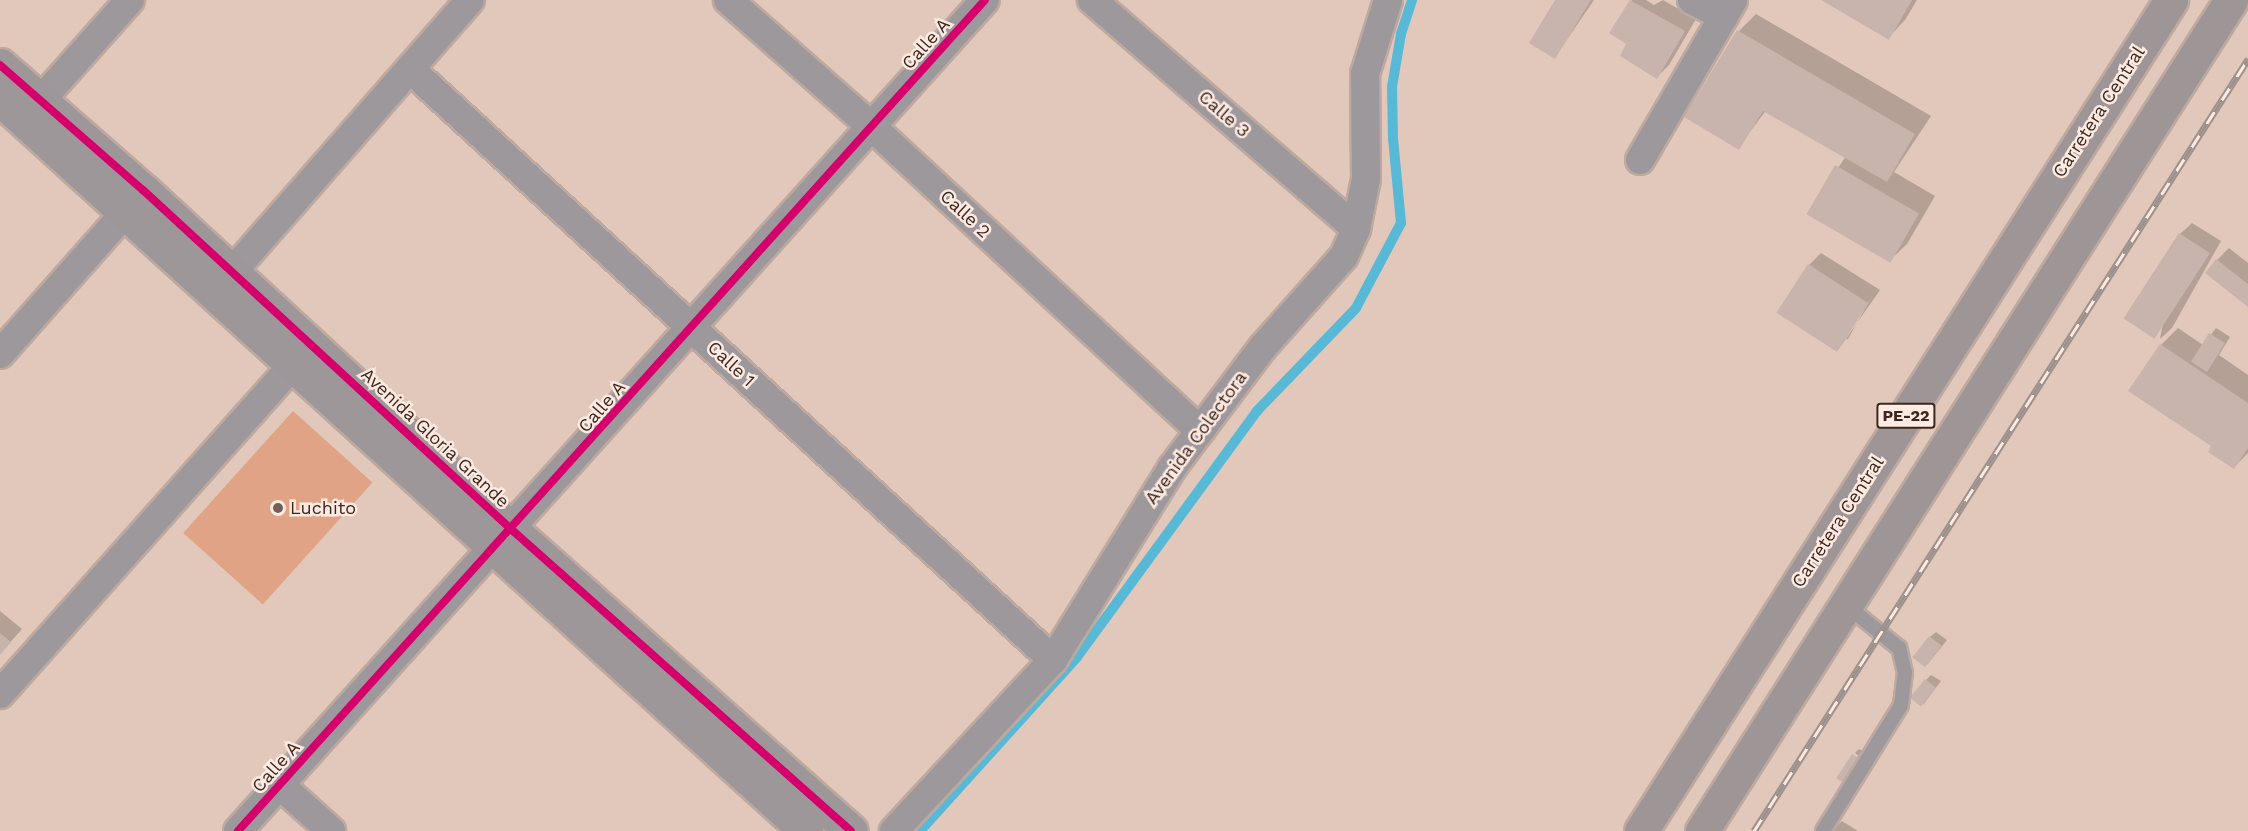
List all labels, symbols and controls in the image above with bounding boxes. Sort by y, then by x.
street label: Calle A [897,14,955,74]
street label: Carretera Central [2048,42,2150,182]
street label: Calle 3 [1194,86,1254,142]
street label: Calle 2 [935,185,995,243]
street label: Calle 1 [703,337,759,391]
street label: Avenida Gloria Grande [356,363,514,513]
street label: Avenida Colectora [1140,367,1252,509]
street label: Calle A [574,377,630,437]
road number: PE-22 [1876,403,1936,429]
street label: Carretera Central [1787,452,1889,592]
place label: Luchito [290,497,356,519]
marker: Luchito [271,501,285,515]
street label: Calle A [247,737,305,797]

